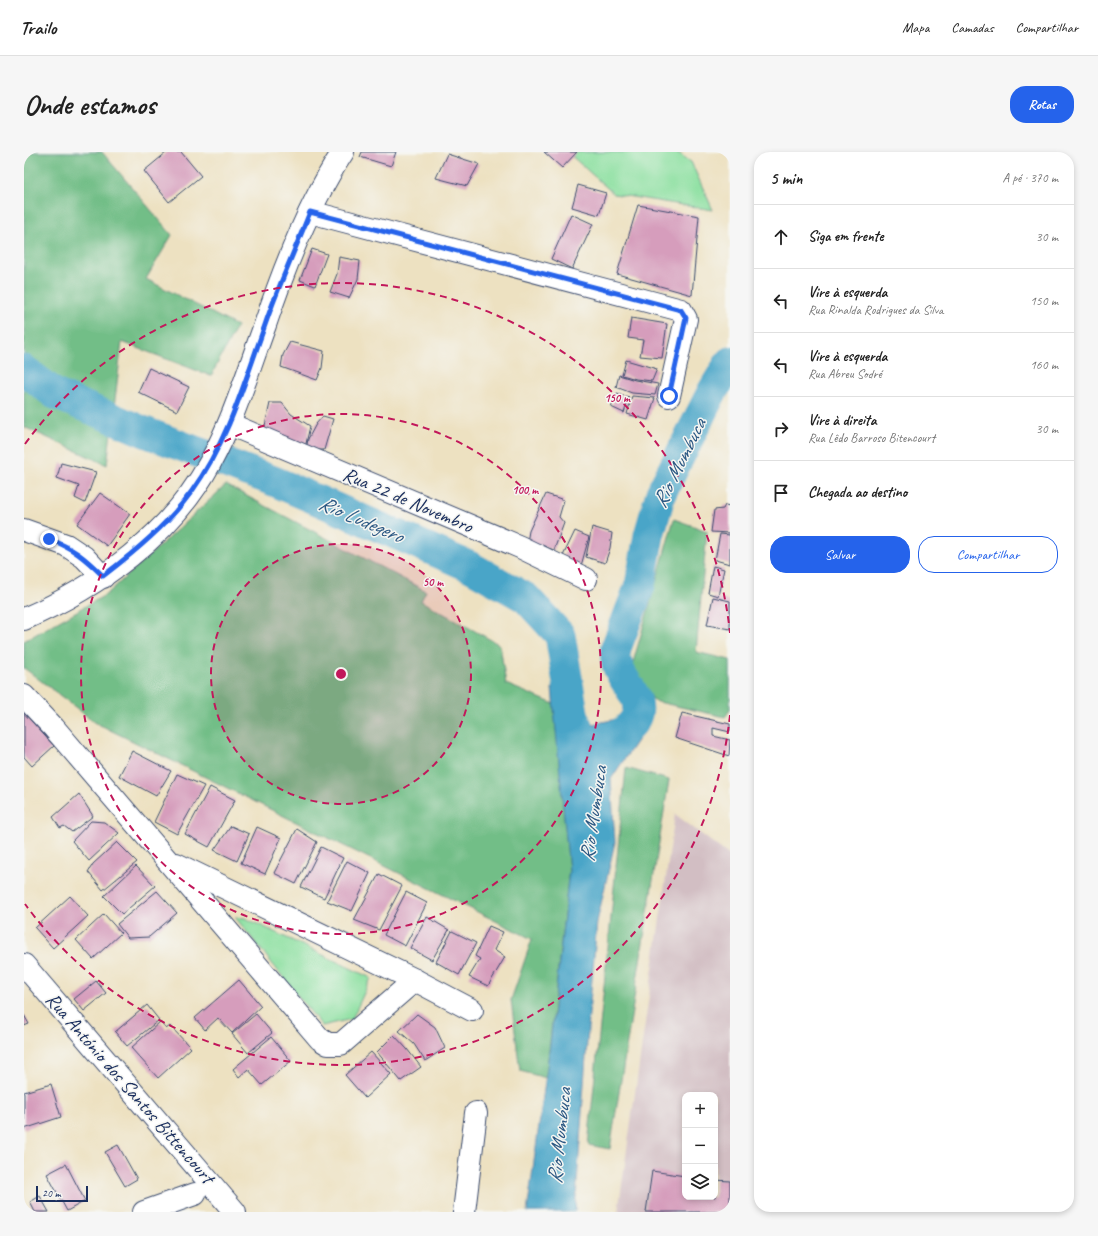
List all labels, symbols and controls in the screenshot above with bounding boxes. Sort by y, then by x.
text: Trailo [20,16,56,40]
text: Mapa [902,19,929,36]
text: Camadas [951,19,994,36]
text: Compartilhar [1016,19,1078,36]
button: Rotas [1010,86,1074,123]
text: Onde estamos [24,87,156,122]
text: 5 min [770,168,802,189]
text: A pé · 370 m [1002,170,1058,186]
icon: ahead [770,226,792,248]
text: Siga em frente [808,227,884,246]
text: 30 m [1036,229,1058,245]
text: Vire à esquerda [808,283,887,302]
icon: left [770,290,792,312]
text: 150 m [1030,293,1058,309]
text: Rua Rinalda Rodrigues da Silva [808,302,943,318]
text: Vire à esquerda [808,347,887,366]
icon: left [770,354,792,376]
text: 160 m [1030,357,1058,373]
text: Rua Abreu Sodré [808,366,882,382]
route start [660,387,678,405]
text: 150 m [604,390,631,406]
text: Vire à direita [808,411,877,430]
water label: Rio Mumbuca [646,412,713,512]
icon: right [770,418,792,440]
text: 30 m [1036,421,1058,437]
text: Rua Lêdo Barroso Bitencourt [808,430,935,446]
street label: Rua 22 de Novembro [339,461,478,539]
text: 100 m [512,482,539,498]
icon: arrive [770,482,792,504]
text: Chegada ao destino [808,483,907,502]
water label: Rio Ludegero [315,490,409,549]
route end [40,530,58,548]
button: Salvar [770,536,910,573]
button: Compartilhar [918,536,1058,573]
text: 50 m [423,574,444,590]
centre of rings [334,667,348,681]
water label: Rio Mumbuca [573,762,613,863]
street label: Rua António dos Santos Bittencourt [40,987,222,1191]
water label: Rio Mumbuca [541,1085,577,1185]
map controls [682,1092,718,1200]
button: + [682,1092,718,1128]
button: − [682,1128,718,1164]
button: layers [682,1164,718,1200]
scale bar [36,1184,88,1203]
text: 20 m [42,1186,61,1200]

